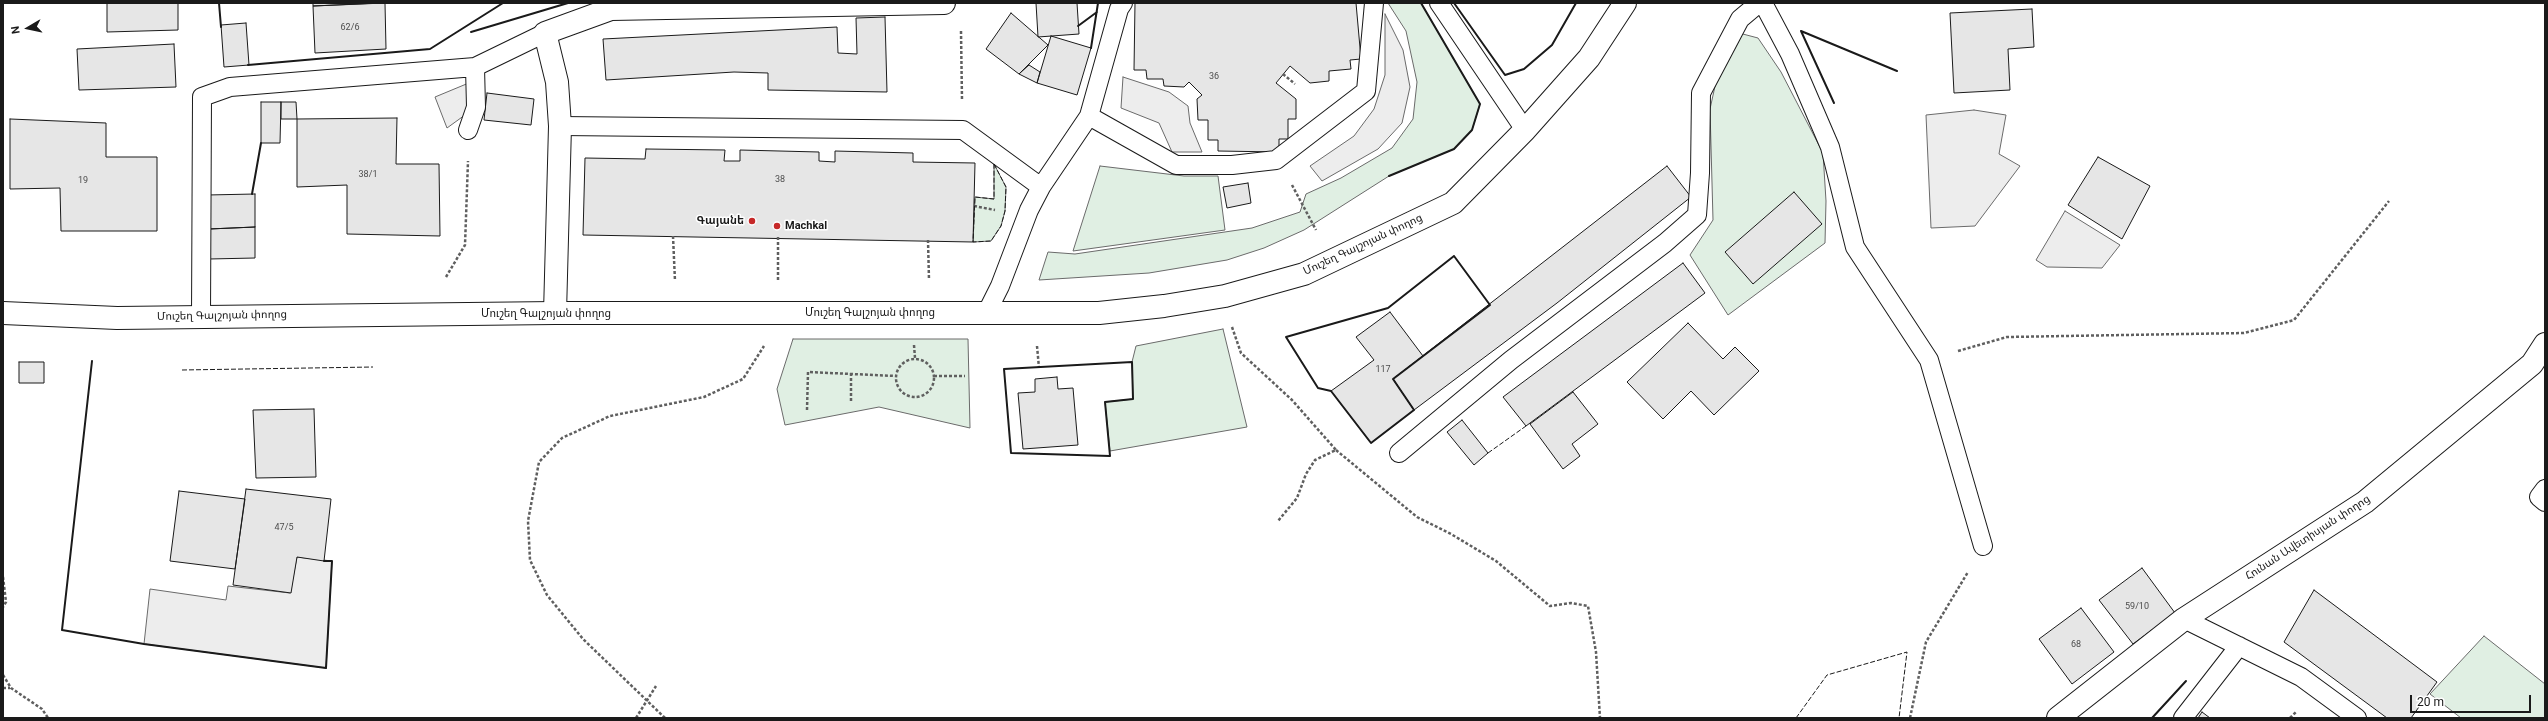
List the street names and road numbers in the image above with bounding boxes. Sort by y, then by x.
street label: Մուշեղ Գալշոյան փողոց [1301,212,1425,278]
street label: Մուշեղ Գալշոյան փողոց [805,306,935,320]
street label: Մուշեղ Գալշոյան փողոց [481,307,611,321]
street label: Մուշեղ Գալշոյան փողոց [157,308,287,324]
street label: Հունան Ավետիսյան փողոց [2243,493,2373,583]

